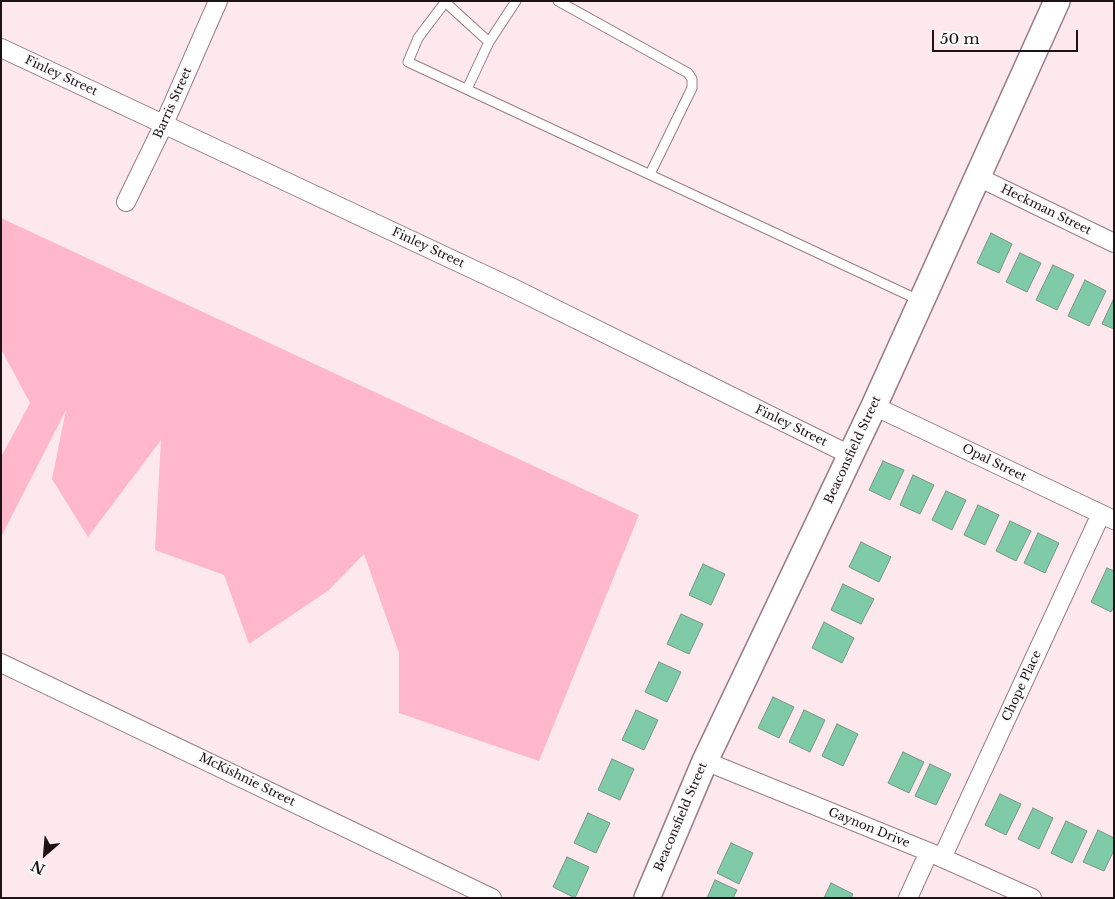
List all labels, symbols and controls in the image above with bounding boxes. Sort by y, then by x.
scale bar [935,20,1081,52]
text: 50 m [940,29,980,48]
street label: Finley Street [23,53,99,99]
street label: Barris Street [151,65,195,141]
street label: Heckman Street [998,182,1094,238]
street label: Finley Street [390,225,466,271]
street label: Beaconsfield Street [822,394,884,506]
street label: Finley Street [753,402,829,450]
street label: Opal Street [960,441,1028,485]
street label: Chope Place [999,648,1045,724]
street label: McKishnie Street [197,750,297,810]
street label: Beaconsfield Street [652,760,710,874]
street label: Gaynon Drive [826,805,912,851]
north arrow [20,829,70,879]
text: N [28,856,48,878]

